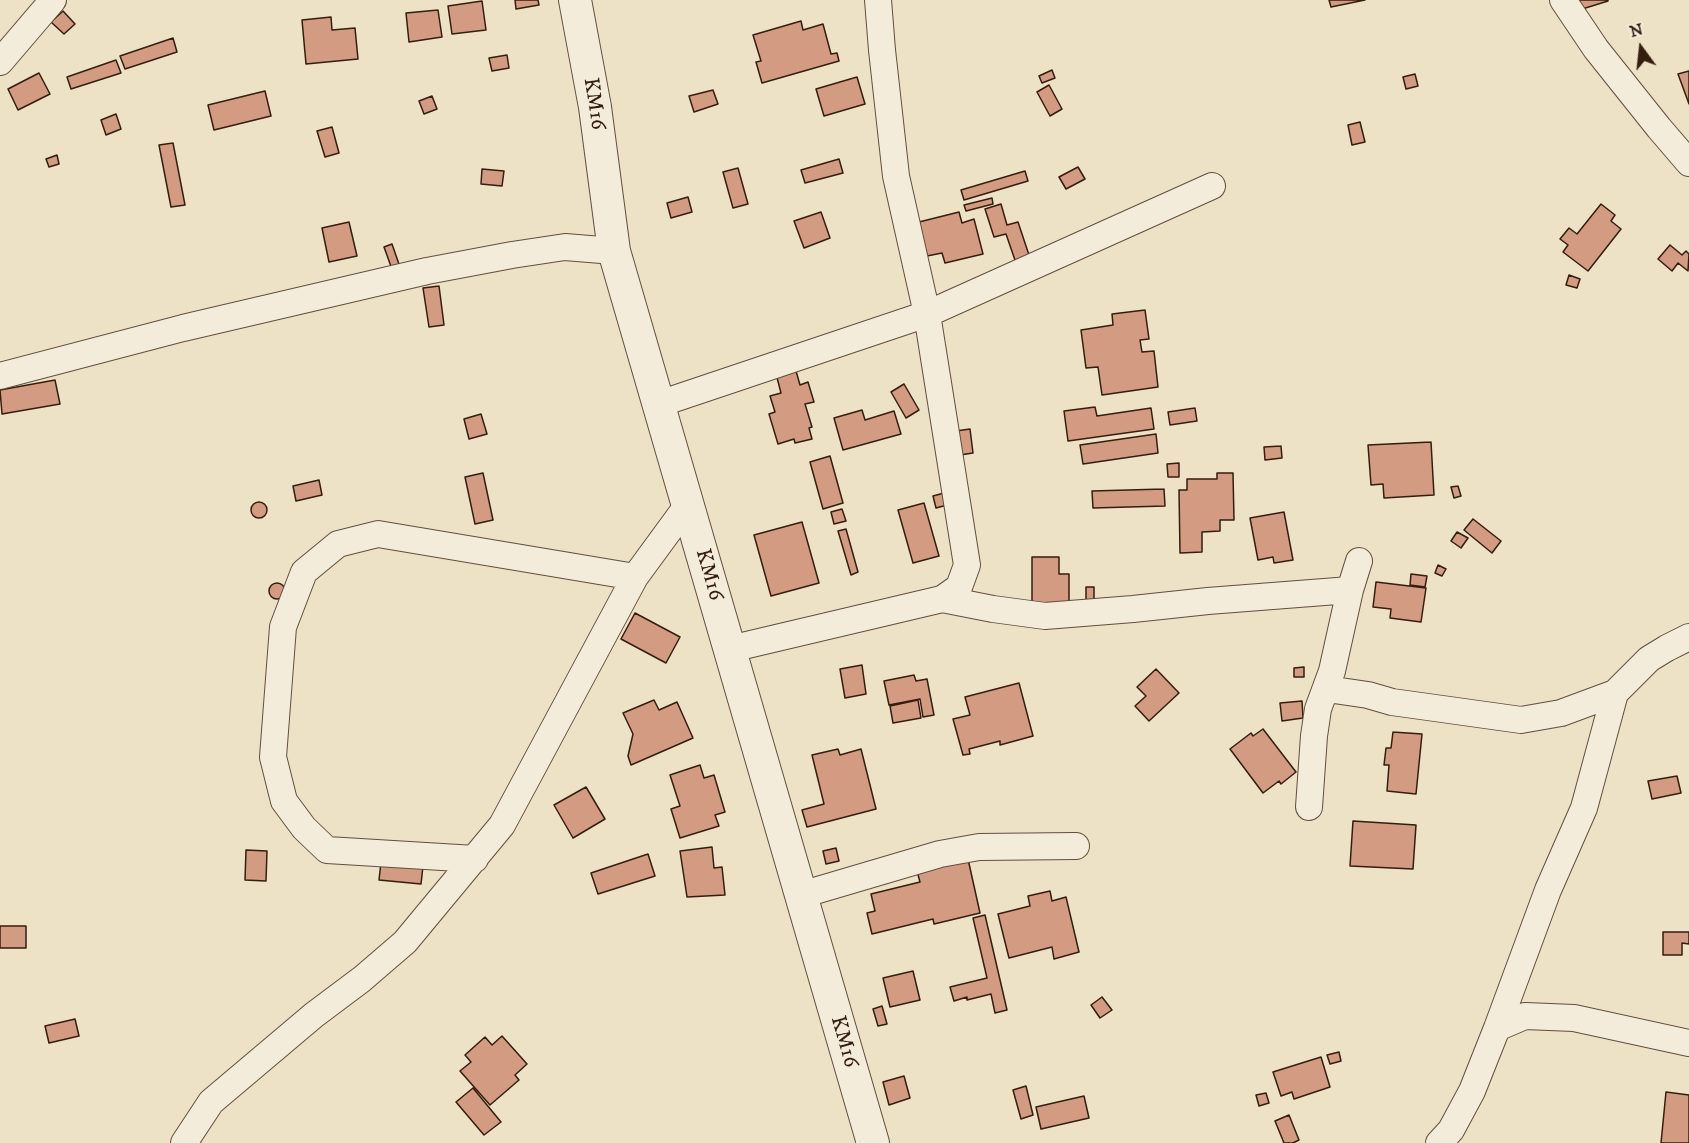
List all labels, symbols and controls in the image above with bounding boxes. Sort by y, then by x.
north arrow [1611,18,1671,78]
text: N [1627,19,1645,42]
street label: KM16 [576,76,610,132]
street label: KM16 [689,546,727,604]
street label: KM16 [824,1013,862,1071]

